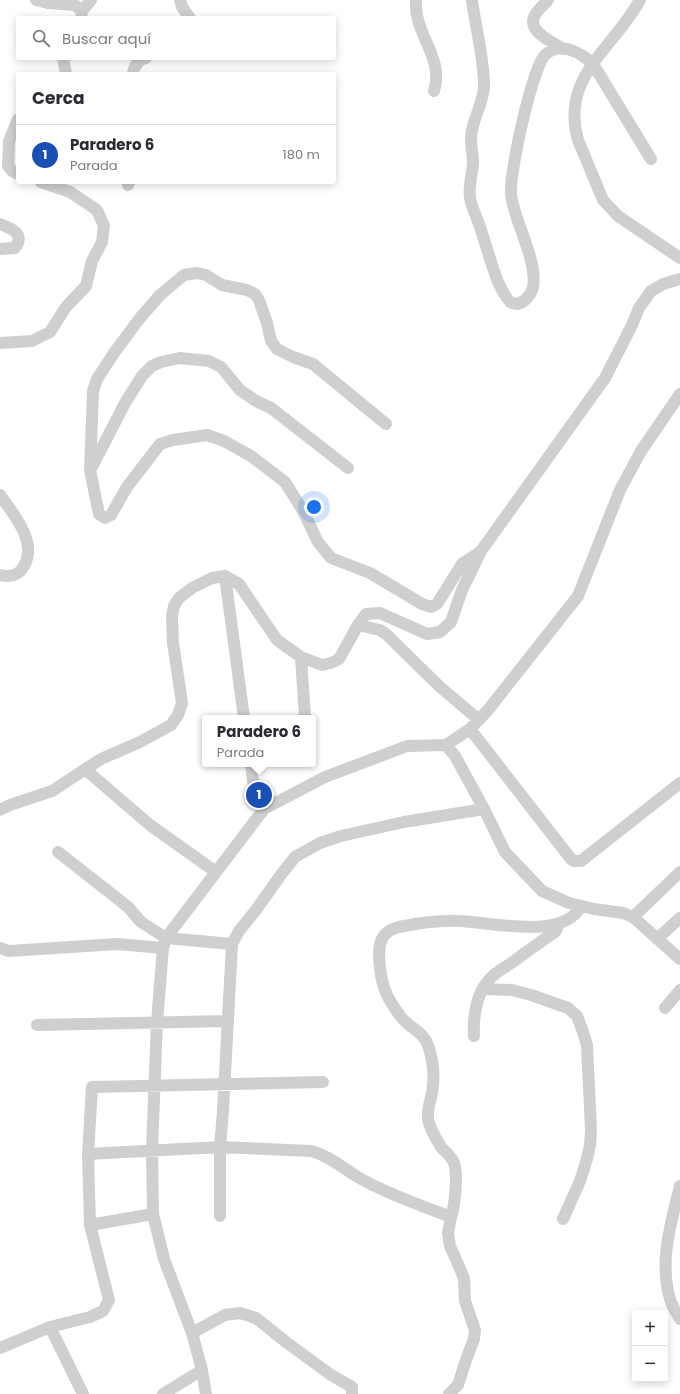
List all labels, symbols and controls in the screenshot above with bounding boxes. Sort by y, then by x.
search box [16,16,336,60]
icon: search [30,27,52,49]
text: Buscar aquí [62,28,151,49]
text: Cerca [32,86,85,110]
text: Paradero 6 [70,134,154,155]
text: 1 [43,145,47,164]
text: 180 m [283,145,320,164]
text: Parada [70,156,118,175]
your location [304,497,324,517]
popup [202,715,316,767]
text: Paradero 6 [217,721,301,742]
text: Parada [217,743,264,762]
pin: 1 [246,780,272,810]
map controls [632,1310,668,1382]
button: + [632,1310,668,1346]
button: − [632,1346,668,1382]

